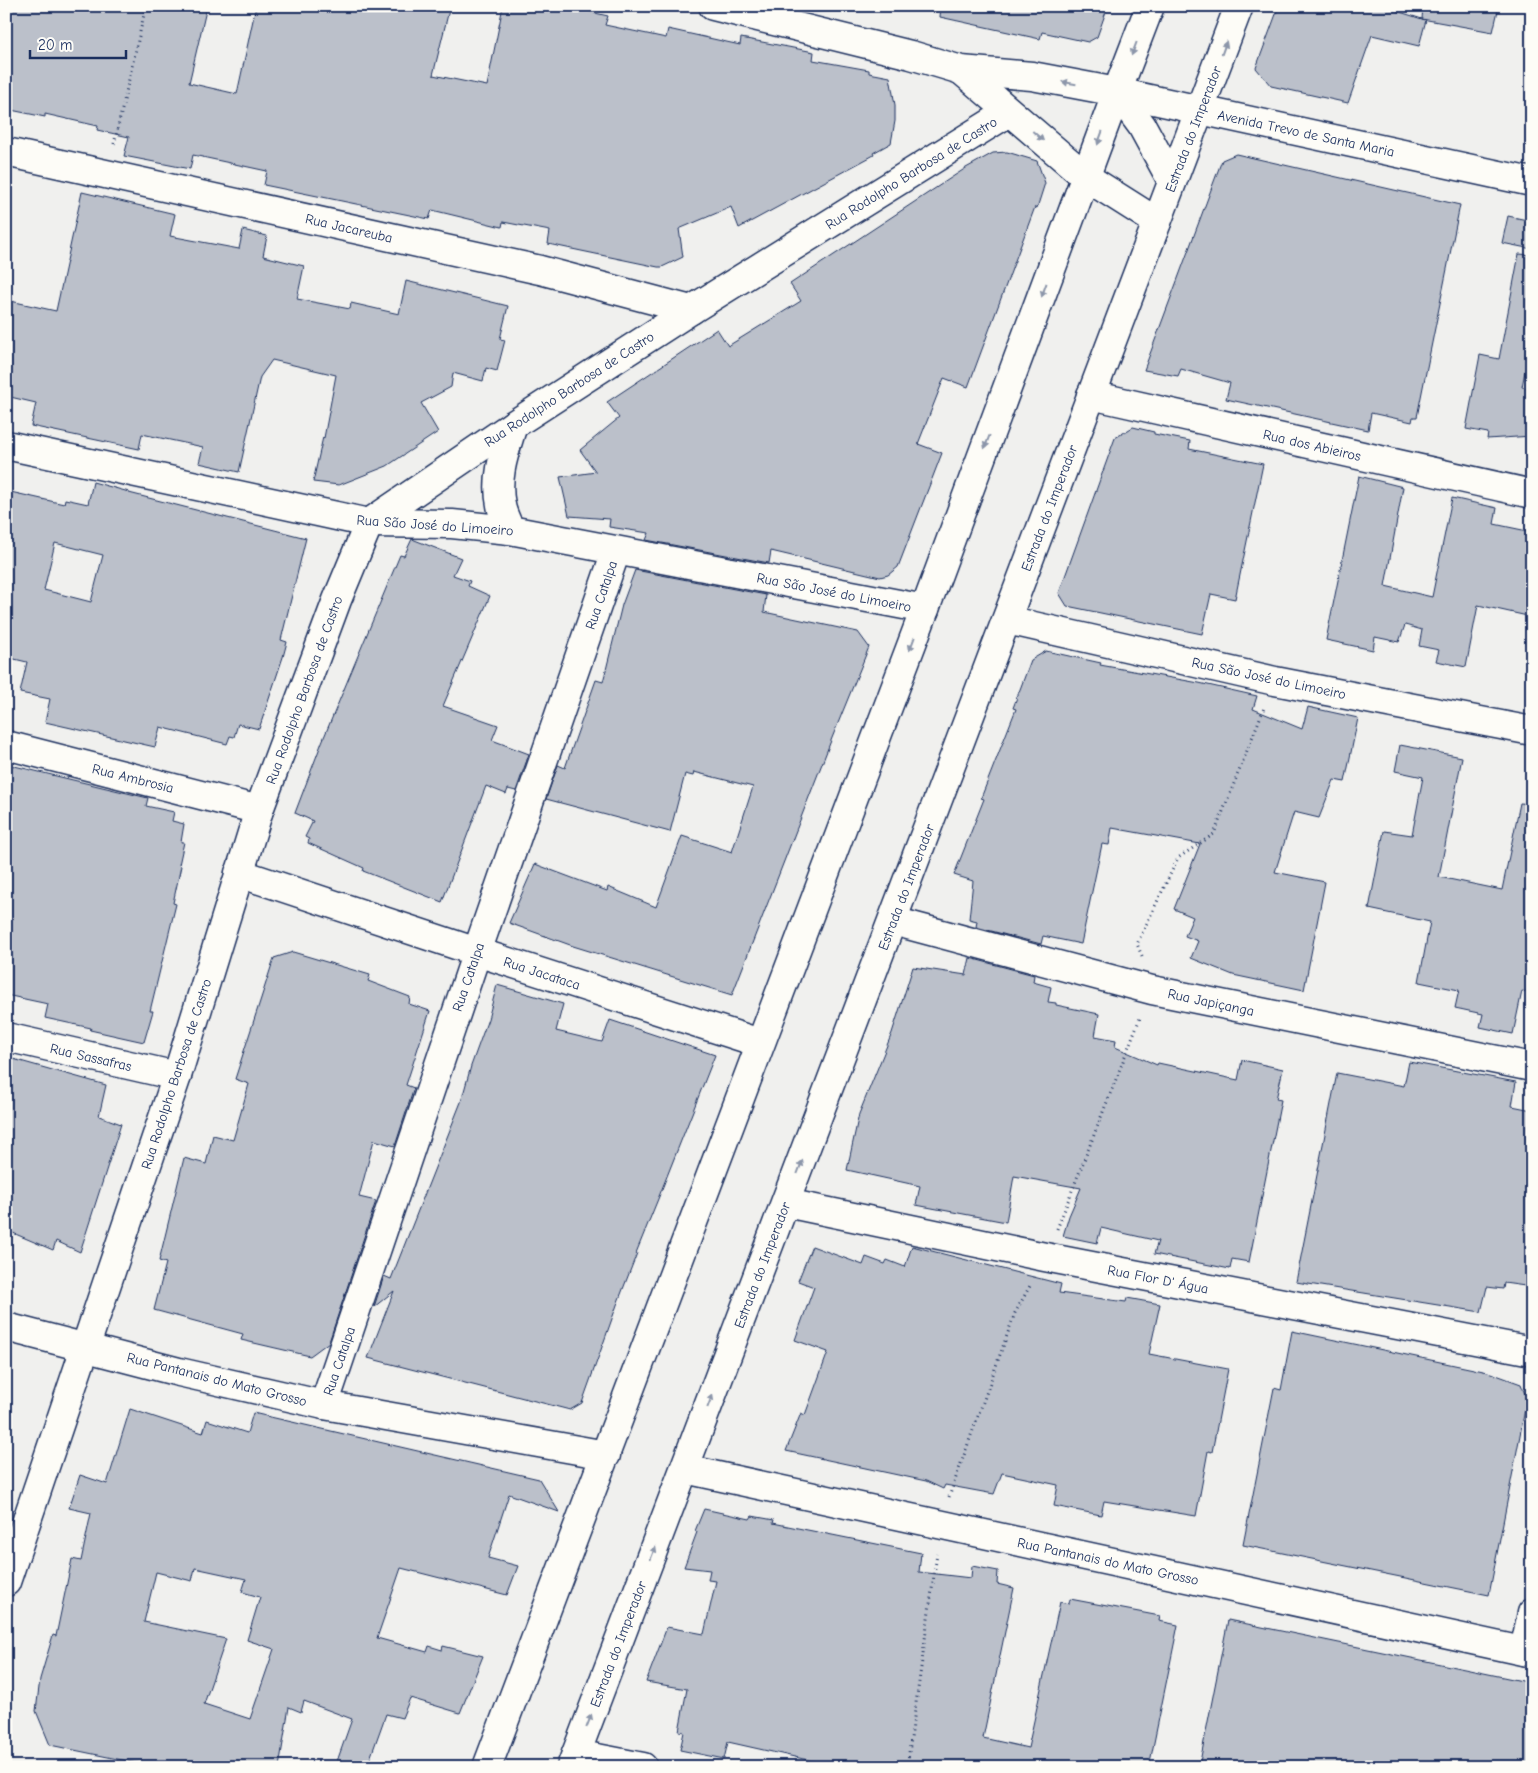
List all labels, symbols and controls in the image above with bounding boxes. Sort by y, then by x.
scale bar [30,28,126,60]
text: 20 m [38,36,72,54]
one-way arrow [1220,40,1228,55]
one-way arrow [1129,42,1137,56]
street label: Estrada do Imperador [1162,63,1226,195]
one-way arrow [1060,79,1076,87]
street label: Avenida Trevo de Santa Maria [1216,106,1396,161]
street label: Rua Rodolpho Barbosa de Castro [822,113,1000,233]
one-way arrow [1096,130,1103,145]
one-way arrow [1031,131,1044,142]
street label: Rua Jacareuba [304,210,394,247]
one-way arrow [1040,283,1048,298]
street label: Rua Rodolpho Barbosa de Castro [481,328,657,451]
street label: Rua dos Abieiros [1261,426,1363,465]
one-way arrow [983,435,990,450]
street label: Estrada do Imperador [1018,442,1082,574]
street label: Rua São José do Limoeiro [356,512,514,539]
street label: Rua Catalpa [582,558,621,632]
street label: Rua São José do Limoeiro [755,569,913,616]
street label: Rua Rodolpho Barbosa de Castro [262,594,347,787]
one-way arrow [908,636,915,651]
street label: Rua São José do Limoeiro [1190,654,1348,703]
street label: Rua Ambrosia [90,760,175,797]
street label: Estrada do Imperador [875,821,939,953]
street label: Rua Catalpa [449,940,488,1014]
street label: Rua Jacataca [501,953,582,994]
street label: Rua Rodolpho Barbosa de Castro [138,977,215,1172]
street label: Rua Japiçanga [1166,985,1256,1020]
street label: Rua Sassafras [48,1040,134,1075]
one-way arrow [796,1160,804,1175]
street label: Estrada do Imperador [731,1199,795,1331]
street label: Rua Flor D' Água [1106,1261,1210,1298]
street label: Rua Catalpa [320,1324,359,1398]
street label: Rua Pantanais do Mato Grosso [125,1349,309,1410]
one-way arrow [707,1394,715,1408]
street label: Rua Pantanais do Mato Grosso [1016,1534,1200,1589]
one-way arrow [649,1545,657,1560]
street label: Estrada do Imperador [587,1578,651,1710]
one-way arrow [585,1713,593,1728]

